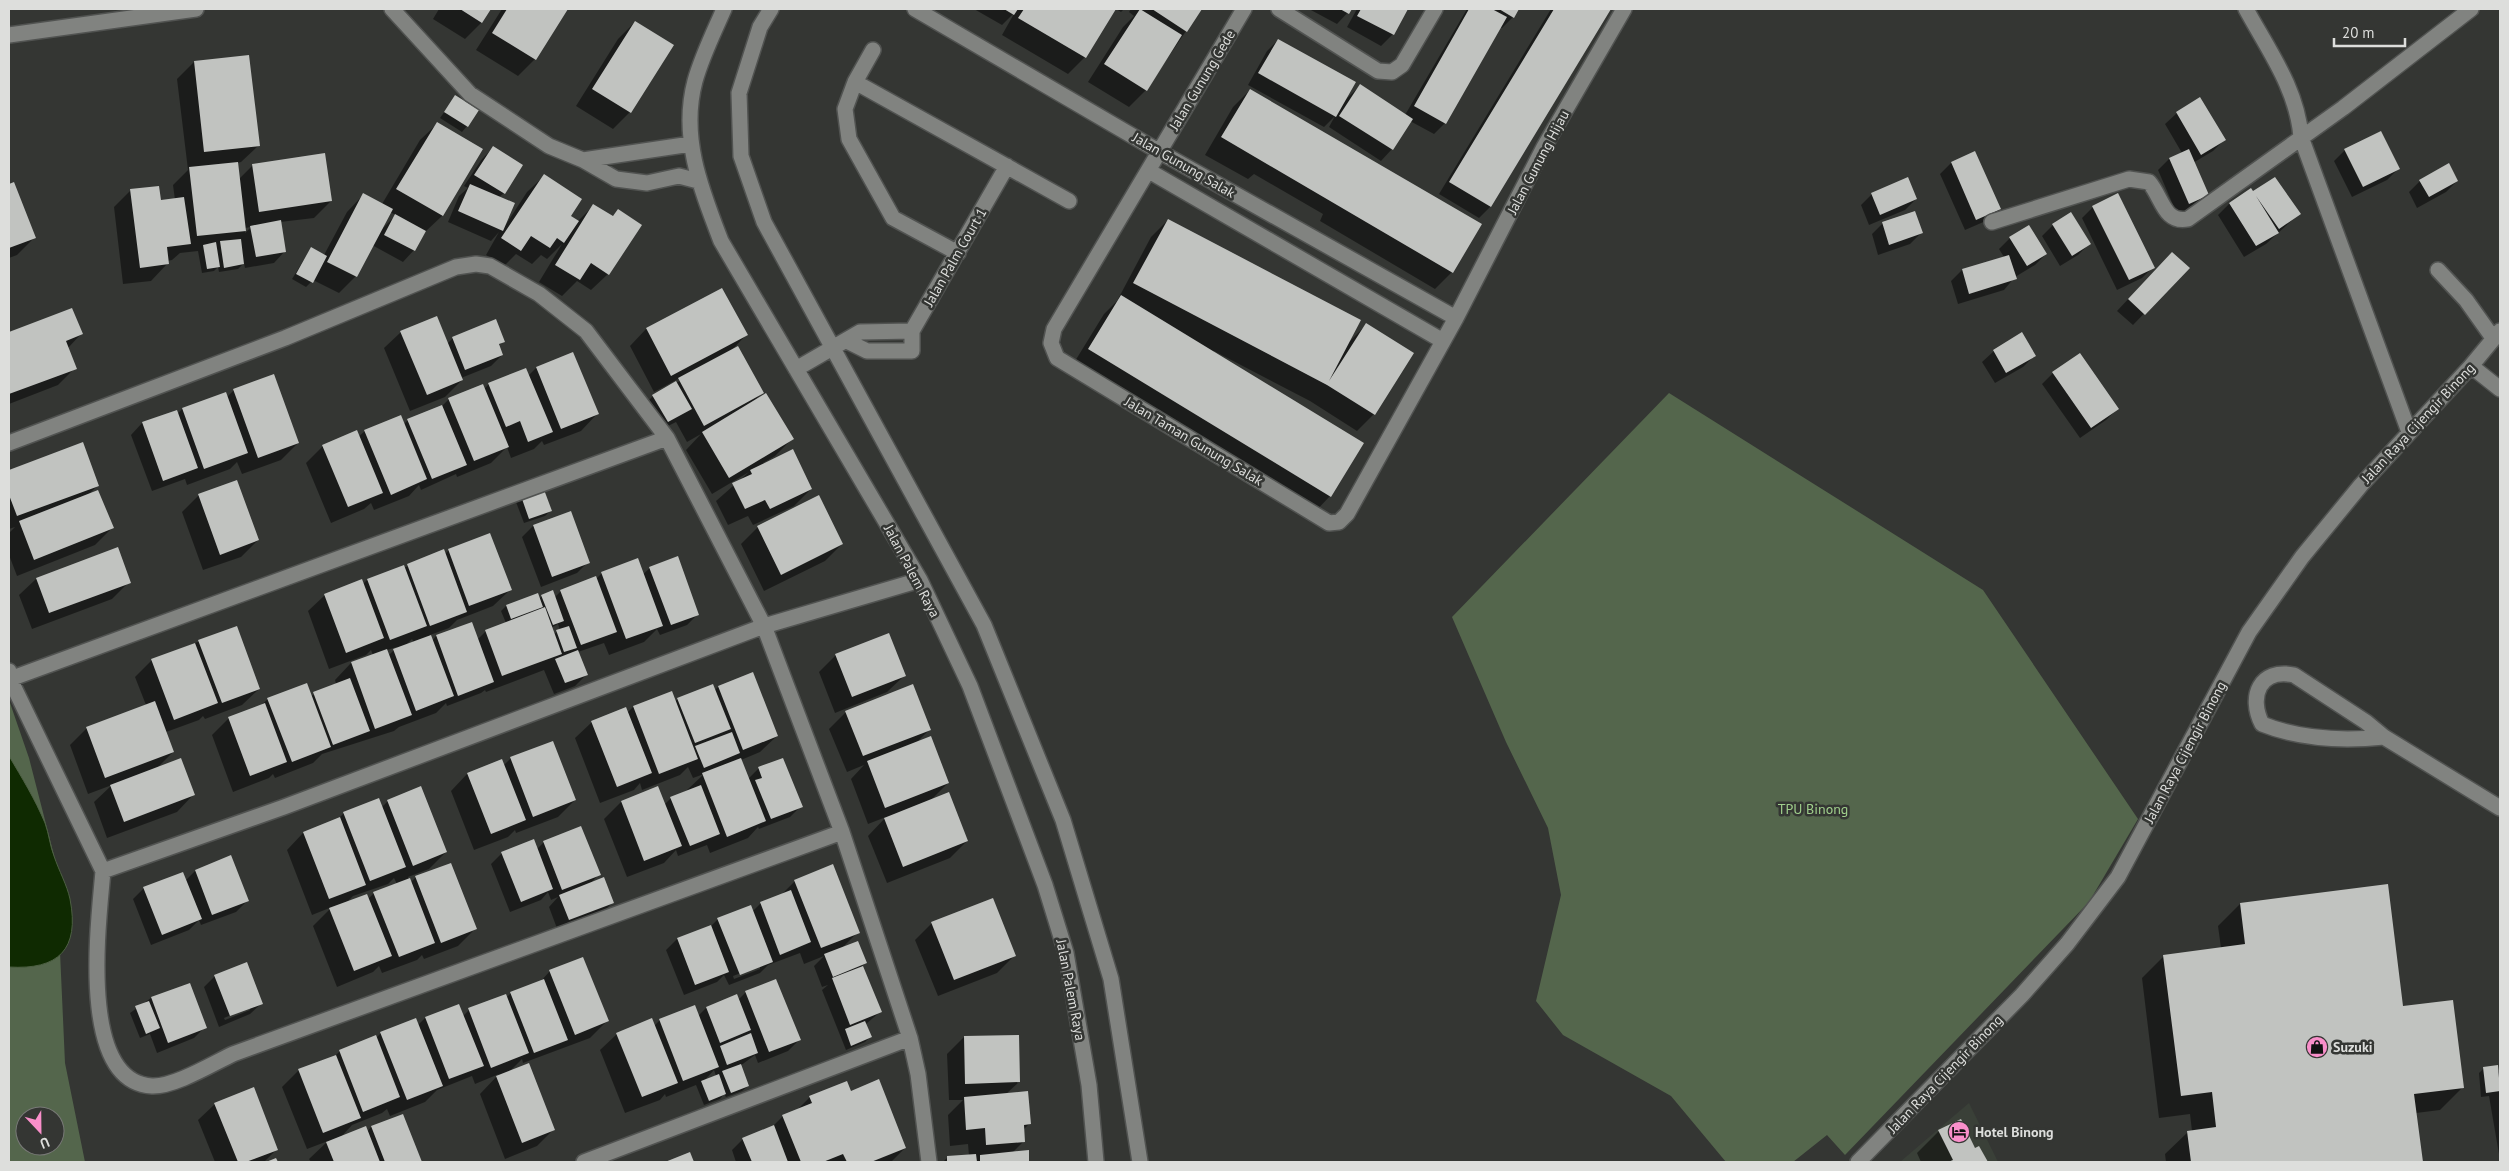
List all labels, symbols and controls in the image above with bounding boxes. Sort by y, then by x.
scale bar [2334,15,2405,47]
text: 20 m [2342,23,2375,42]
street label: Jalan Gunung Gede [1164,26,1239,134]
street label: Jalan Gunung Hijau [1503,107,1573,218]
street label: Jalan Gunung Salak [1128,128,1239,202]
street label: Jalan Palm Court 1 [919,205,990,310]
street label: Jalan Raya Cijengir Binong [2357,359,2478,488]
street label: Jalan Taman Gunung Salak [1121,392,1267,490]
street label: Jalan Palem Raya [879,521,944,621]
street label: Jalan Raya Cijengir Binong [2139,678,2230,827]
park label: TPU Binong [1778,800,1848,818]
street label: Jalan Palem Raya [1052,937,1090,1042]
street label: Jalan Raya Cijengir Binong [1883,1011,2006,1138]
shop icon: Suzuki [2305,1035,2329,1059]
place label: Suzuki [2333,1038,2373,1056]
north arrow [15,1106,65,1156]
hotel icon: Hotel Binong [1947,1120,1971,1144]
place label: Hotel Binong [1975,1123,2054,1141]
text: U [37,1133,52,1153]

